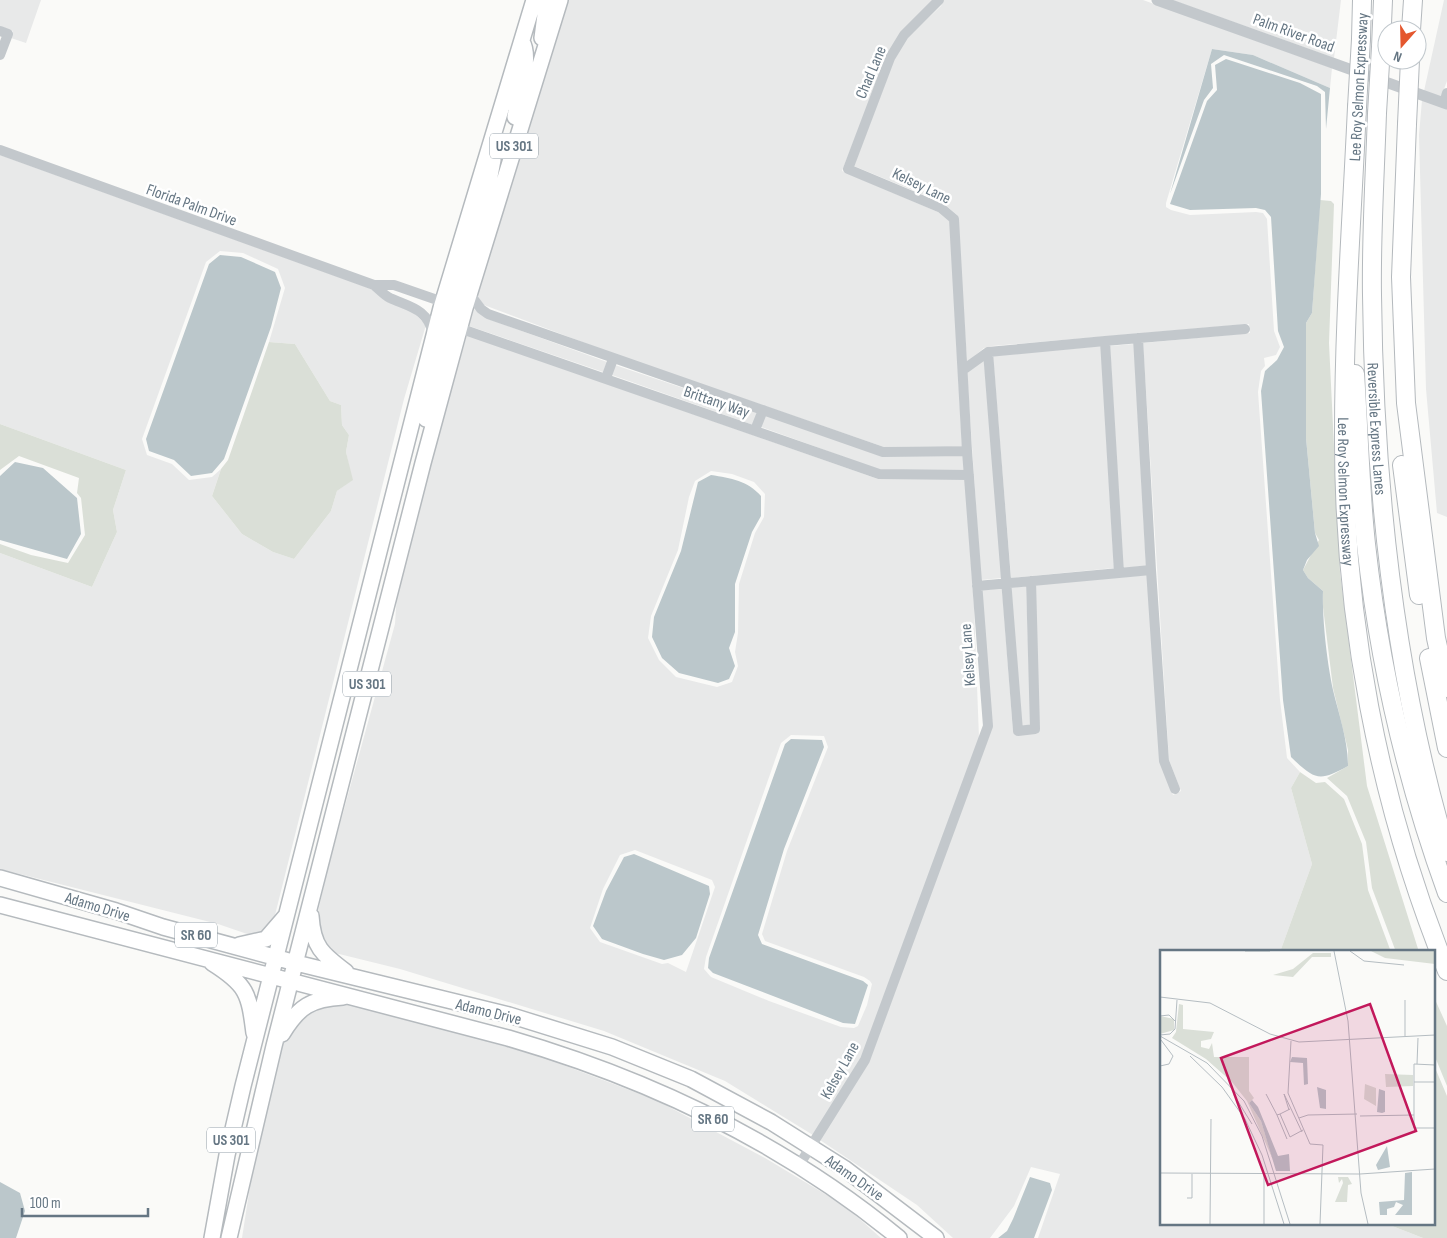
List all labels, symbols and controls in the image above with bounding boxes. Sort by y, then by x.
street label: Palm River Road [1250,10,1337,57]
street label: Lee Roy Selmon Expressway [1346,12,1373,162]
north arrow [1377,20,1427,70]
street label: Chad Lane [852,43,891,102]
text: N [1391,47,1404,66]
road number: US 301 [490,134,538,158]
street label: Kelsey Lane [889,164,954,209]
street label: Florida Palm Drive [144,180,239,231]
street label: Reversible Express Lanes [1362,362,1389,496]
street label: Brittany Way [681,382,752,423]
street label: Lee Roy Selmon Expressway [1333,417,1358,567]
street label: Kelsey Lane [957,623,980,687]
road number: US 301 [343,672,391,696]
street label: Adamo Drive [62,888,132,926]
road number: SR 60 [175,922,217,948]
inset map [1160,950,1434,1226]
street label: Adamo Drive [453,995,523,1030]
street label: Kelsey Lane [817,1039,864,1103]
road number: SR 60 [692,1106,734,1132]
road number: US 301 [207,1128,255,1152]
street label: Adamo Drive [820,1151,887,1205]
scale bar [22,1186,149,1218]
text: 100 m [30,1194,61,1213]

